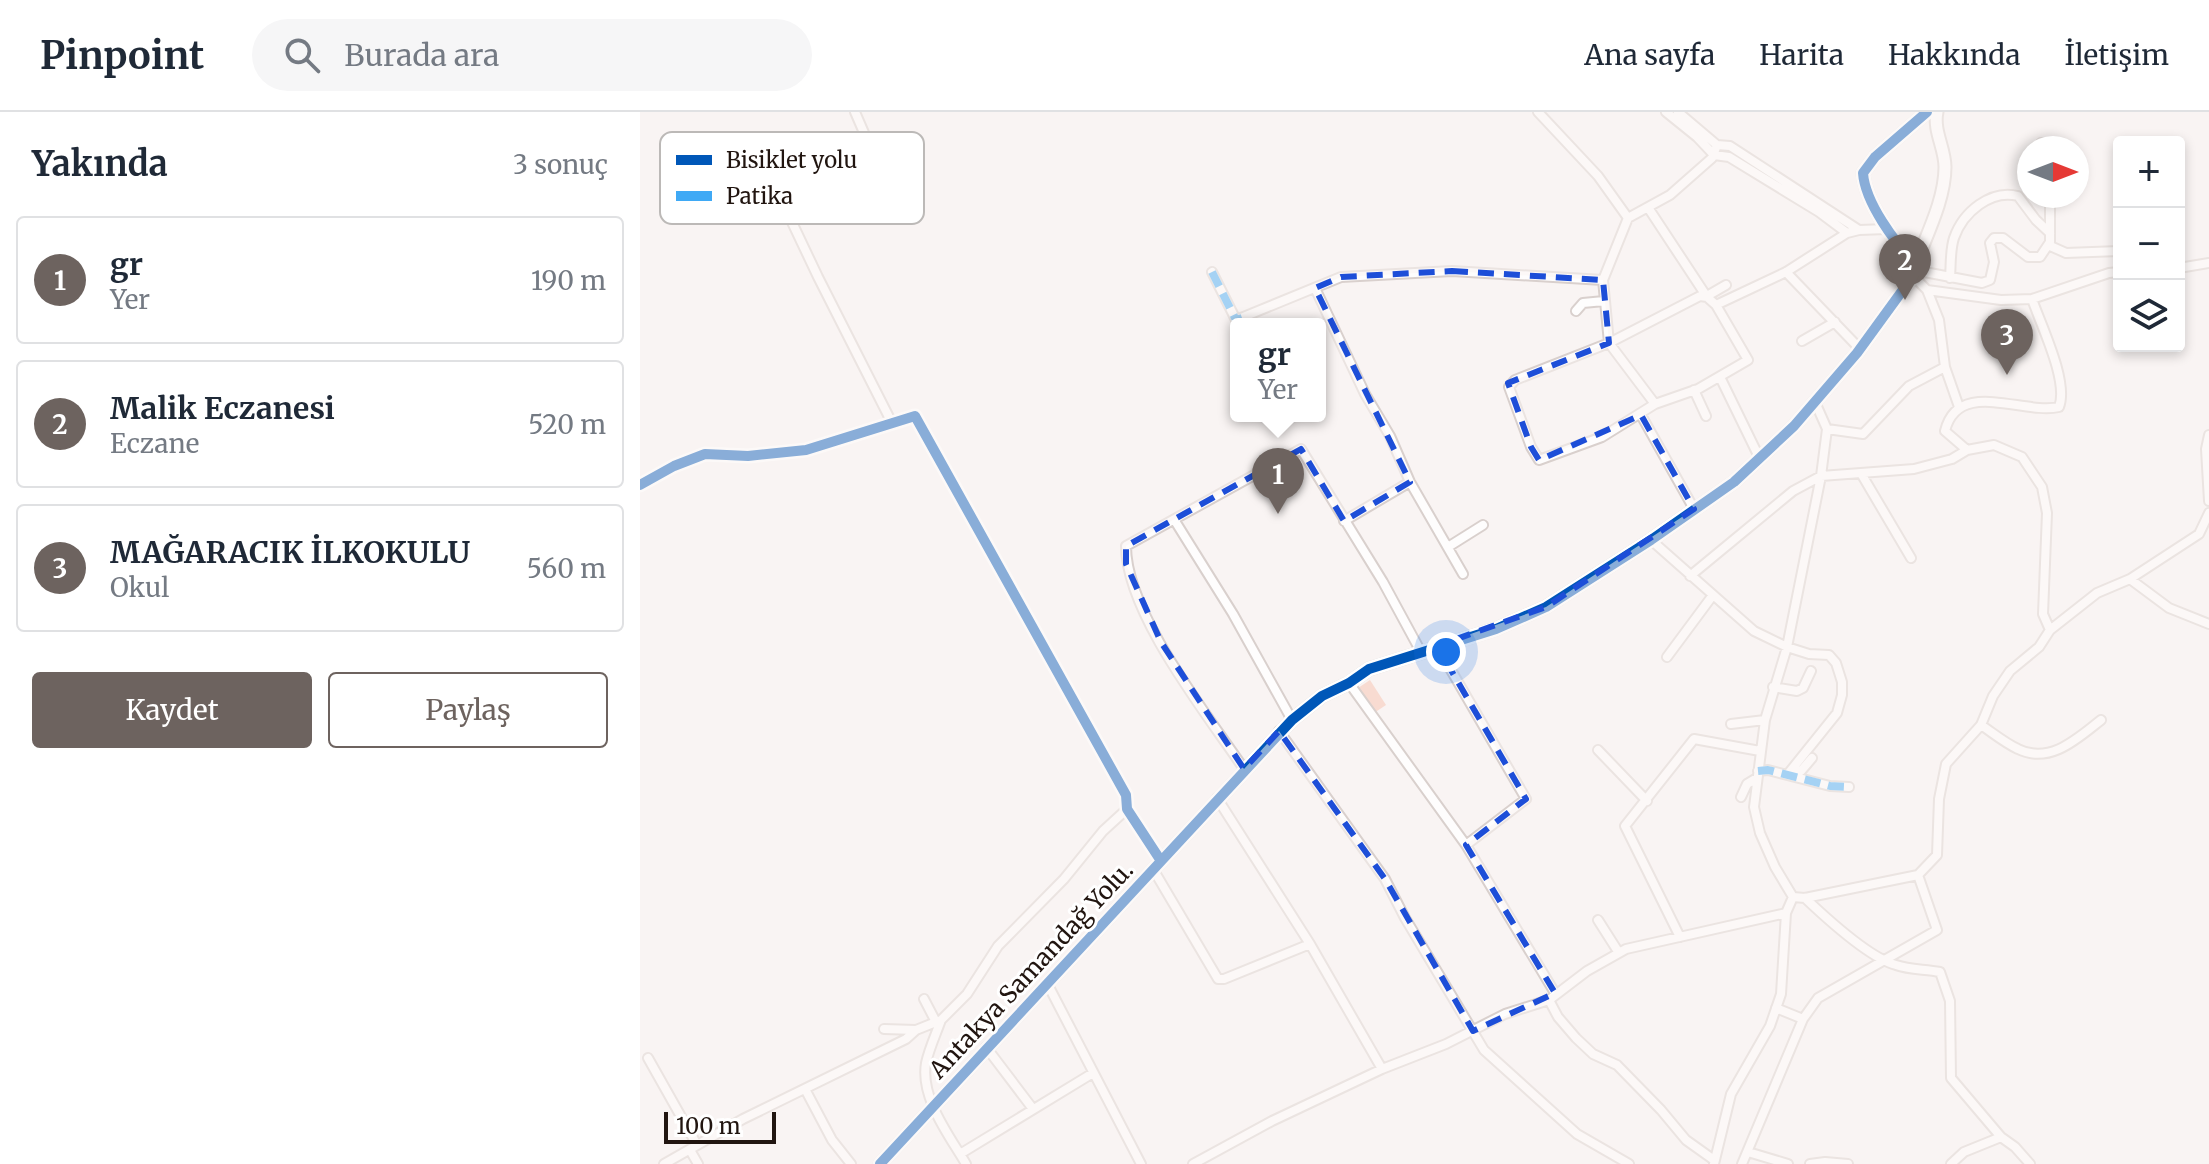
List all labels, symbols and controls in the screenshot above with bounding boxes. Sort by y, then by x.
search box [252,19,812,91]
text: Pinpoint [40,32,204,79]
icon: search [280,33,324,77]
text: Burada ara [344,36,499,74]
text: Ana sayfa [1584,37,1715,73]
text: Harita [1759,37,1844,73]
text: Hakkında [1888,37,2021,73]
text: İletişim [2065,37,2169,73]
legend [660,132,924,224]
north arrow [2017,136,2089,208]
map controls [2113,136,2185,352]
button: + [2113,136,2185,208]
text: Yakında [32,143,168,185]
text: Bisiklet yolu [726,146,857,174]
text: 3 sonuç [513,148,608,181]
text: Patika [726,182,793,210]
button: − [2113,208,2185,280]
pin: 2 [1879,234,1931,300]
text: gr [110,245,143,283]
text: 1 [54,264,66,297]
text: 190 m [531,264,606,297]
button: layers [2113,280,2185,352]
text: Yer [110,283,150,316]
pin: 3 [1981,309,2033,375]
popup [1230,318,1326,422]
text: gr [1258,335,1291,373]
text: Yer [1258,373,1298,406]
text: Malik Eczanesi [110,389,335,427]
text: 2 [52,408,68,441]
text: 520 m [528,408,606,441]
text: Eczane [110,427,199,460]
pin: 1 [1252,448,1304,514]
text: MAĞARACIK İLKOKULU [110,533,470,571]
text: 3 [53,552,67,585]
text: 560 m [527,552,606,585]
text: Okul [110,571,169,604]
your location [1426,632,1466,672]
button: Kaydet [32,672,312,748]
button: Paylaş [328,672,608,748]
street label: Antakya Samandağ Yolu. [922,855,1140,1086]
scale bar [664,1108,776,1144]
text: 100 m [676,1112,741,1140]

